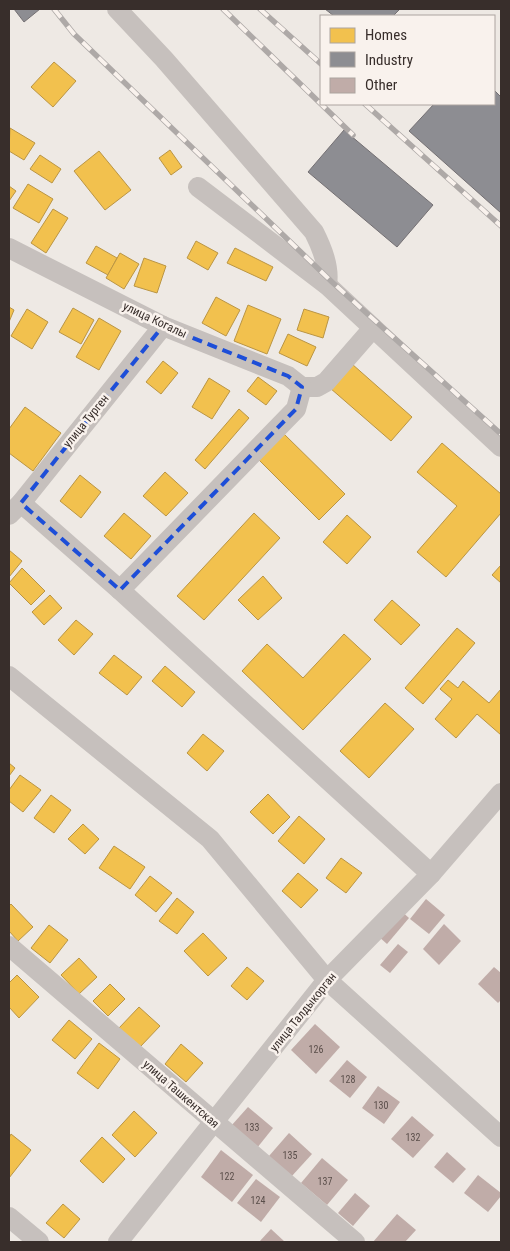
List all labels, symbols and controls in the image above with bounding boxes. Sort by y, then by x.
legend [320,15,495,105]
text: Homes [365,26,407,44]
text: Industry [365,51,413,69]
text: Other [365,76,398,94]
street label: улица Когалы [121,299,189,341]
street label: улица Турген [60,392,112,450]
street label: улица Талдыкорган [267,970,339,1054]
house number: 126 [309,1044,323,1055]
street label: улица Ташкентская [140,1057,222,1131]
house number: 128 [341,1074,355,1085]
house number: 130 [374,1100,388,1111]
house number: 133 [245,1122,259,1133]
house number: 132 [406,1132,420,1143]
house number: 135 [283,1150,297,1161]
house number: 122 [220,1171,234,1182]
house number: 137 [318,1176,332,1187]
house number: 124 [251,1195,265,1206]

